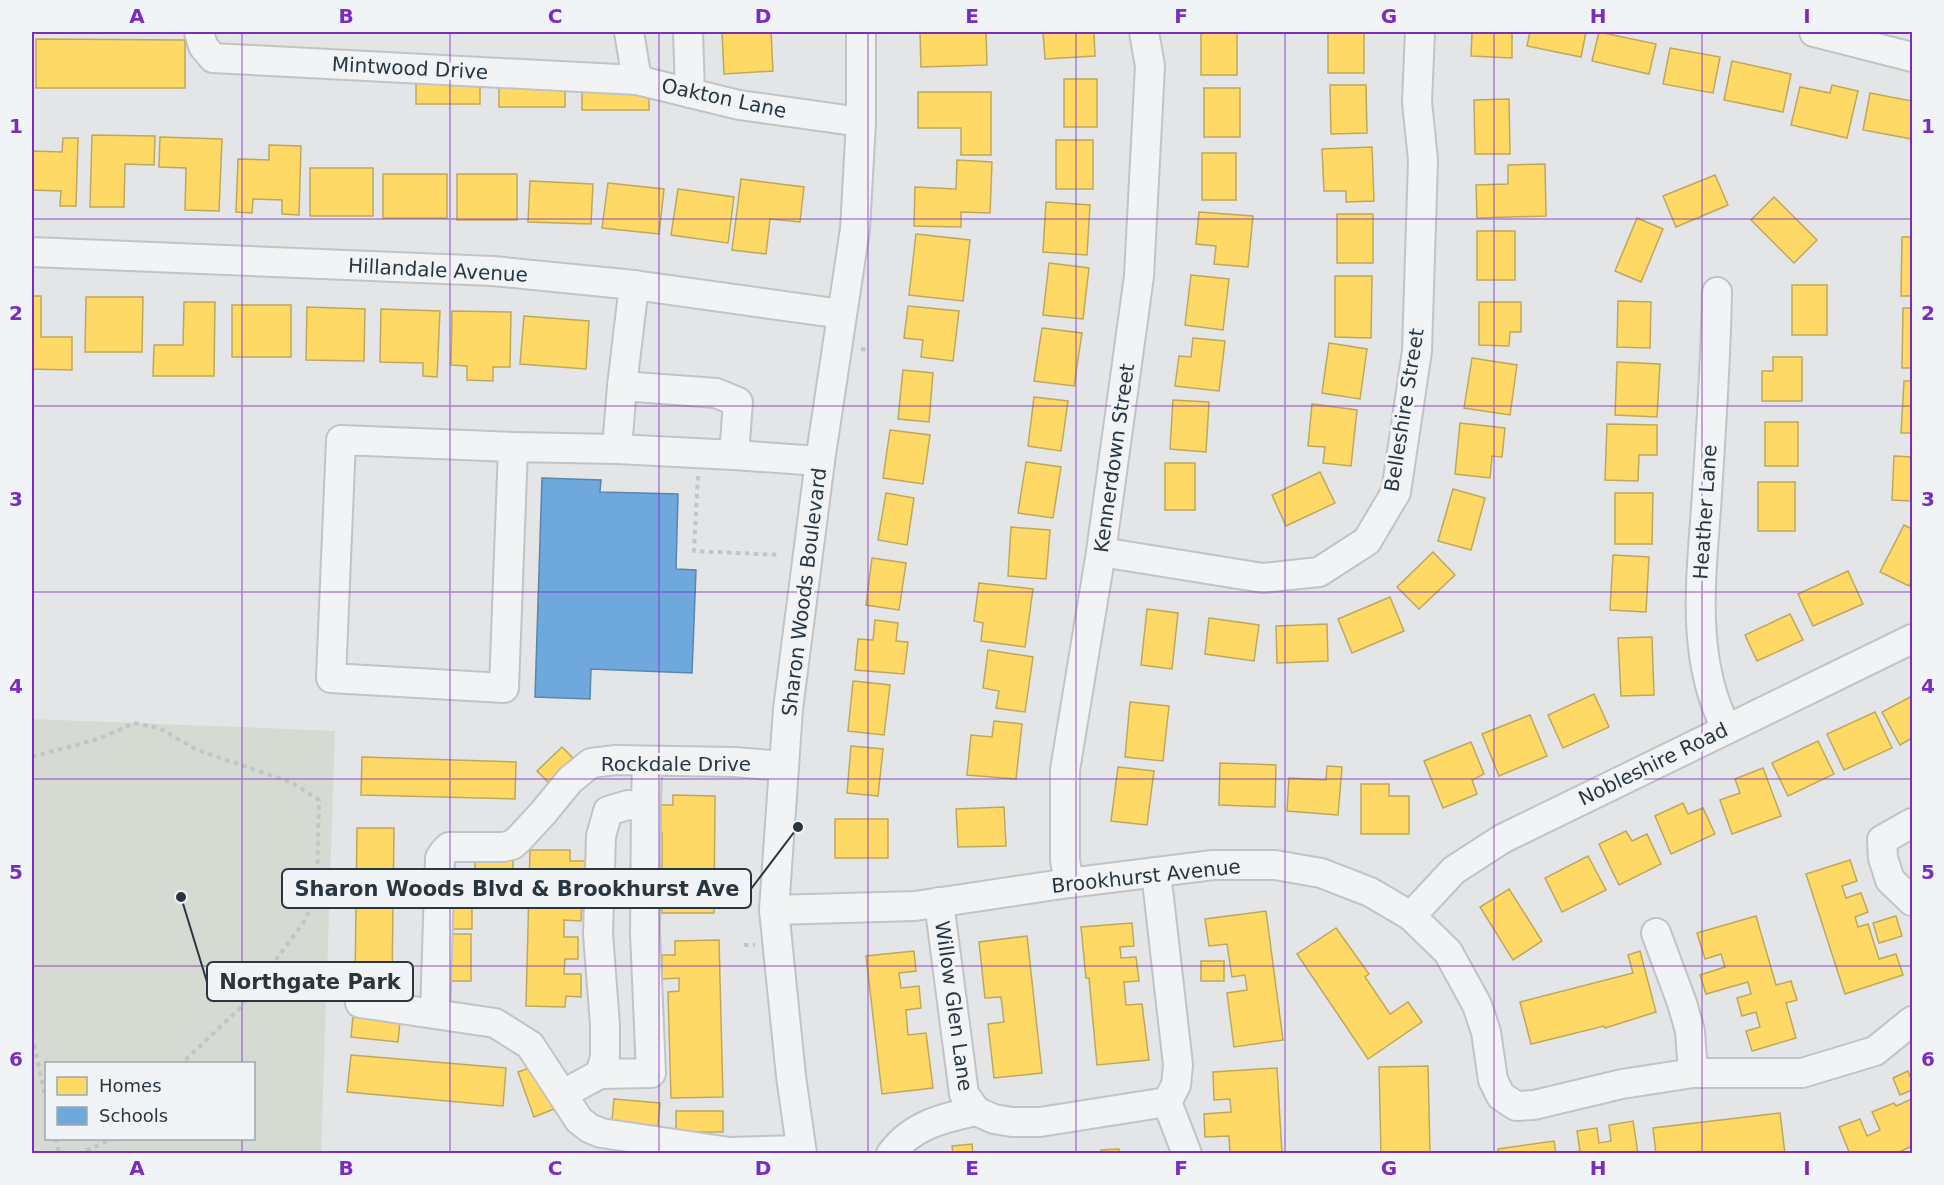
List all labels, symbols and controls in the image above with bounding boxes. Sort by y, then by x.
text: A [129,4,145,28]
text: B [338,4,354,28]
text: C [548,4,562,28]
text: D [755,4,771,28]
text: E [965,4,979,28]
text: F [1174,4,1188,28]
text: G [1381,4,1397,28]
text: H [1590,4,1606,28]
text: I [1803,4,1811,28]
street label: Mintwood Drive [331,52,489,84]
street label: Oakton Lane [659,73,789,123]
text: 1 [9,114,23,138]
text: 1 [1921,114,1935,138]
street label: Hillandale Avenue [347,253,529,287]
text: 2 [9,301,23,325]
text: 2 [1921,301,1935,325]
street label: Belleshire Street [1379,326,1429,494]
street label: Kennerdown Street [1089,362,1139,554]
street label: Heather Lane [1688,444,1722,580]
street label: Sharon Woods Boulevard [777,466,831,718]
text: 3 [9,487,23,511]
text: 3 [1921,487,1935,511]
text: 4 [9,674,23,698]
text: 4 [1921,674,1935,698]
street label: Nobleshire Road [1574,717,1732,811]
street label: Rockdale Drive [601,752,751,776]
street label: Brookhurst Avenue [1050,854,1242,898]
text: 5 [9,860,23,884]
text: 5 [1921,860,1935,884]
callout: Sharon Woods Blvd & Brookhurst Ave [282,869,751,908]
text: Sharon Woods Blvd & Brookhurst Ave [295,877,740,901]
street label: Willow Glen Lane [930,919,978,1093]
callout: Northgate Park [207,962,413,1001]
text: Northgate Park [219,970,402,994]
text: 6 [9,1047,23,1071]
text: 6 [1921,1047,1935,1071]
legend [45,1062,255,1140]
text: Homes [99,1075,162,1096]
text: Schools [99,1105,168,1126]
text: A [129,1156,145,1180]
text: B [338,1156,354,1180]
text: C [548,1156,562,1180]
text: D [755,1156,771,1180]
text: E [965,1156,979,1180]
text: F [1174,1156,1188,1180]
text: G [1381,1156,1397,1180]
text: H [1590,1156,1606,1180]
text: I [1803,1156,1811,1180]

